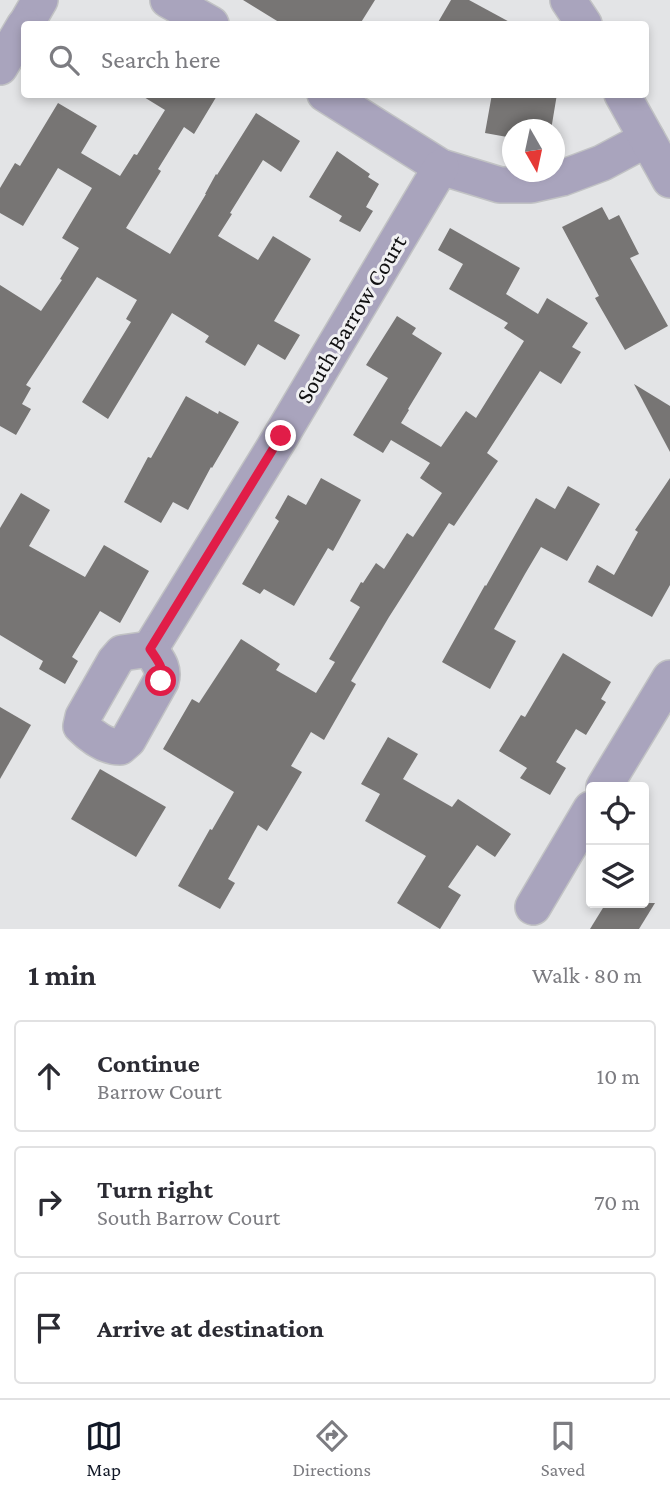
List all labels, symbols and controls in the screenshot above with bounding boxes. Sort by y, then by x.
search box [21,21,649,98]
icon: search [45,41,83,79]
text: Search here [101,45,220,74]
north arrow [502,119,565,182]
street label: South Barrow Court [290,229,412,408]
route end [265,420,296,451]
route start [145,665,176,696]
map controls [586,782,649,908]
button: locate [586,782,649,845]
button: layers [586,845,649,908]
text: 1 min [28,958,96,991]
text: Walk · 80 m [532,962,642,988]
text: Continue [97,1049,200,1078]
icon: ahead [30,1057,68,1095]
text: 10 m [597,1063,640,1089]
text: Barrow Court [97,1078,222,1104]
text: Turn right [97,1175,213,1204]
icon: right [30,1183,68,1221]
text: 70 m [594,1189,640,1215]
text: South Barrow Court [97,1204,280,1230]
icon: arrive [30,1309,68,1347]
text: Arrive at destination [97,1314,324,1343]
tab: Map [85,1417,123,1480]
tab: Directions [292,1417,371,1480]
tab: Saved [541,1417,585,1480]

